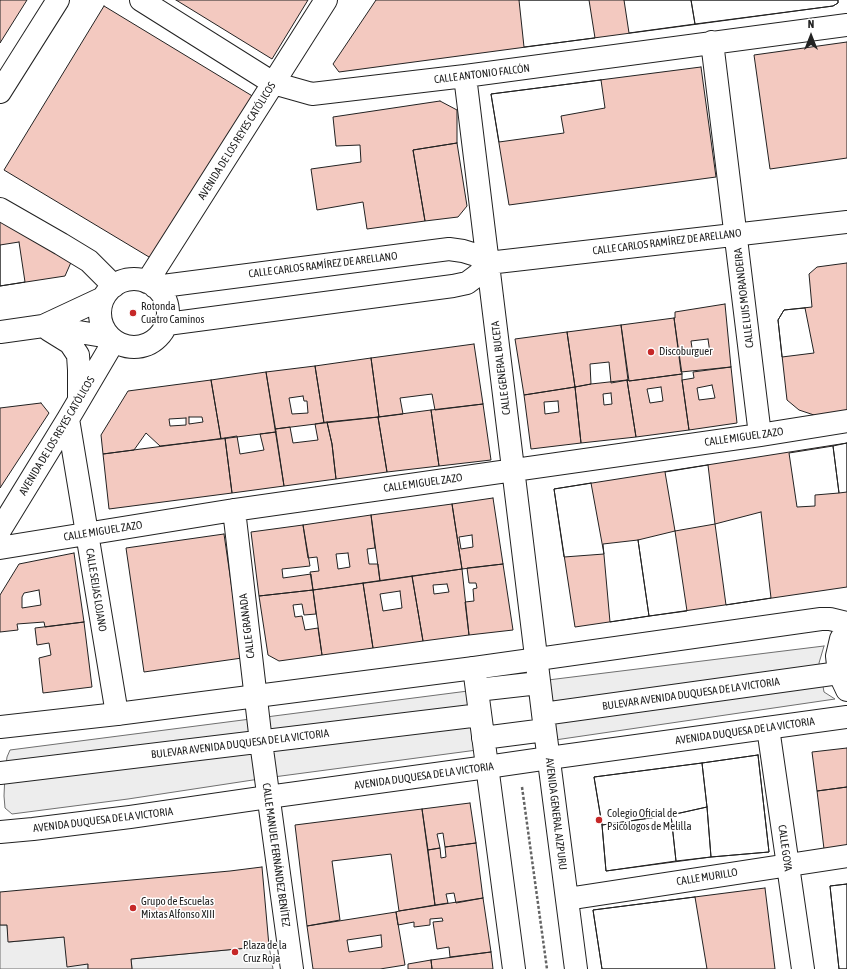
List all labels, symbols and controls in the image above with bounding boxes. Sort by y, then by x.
north arrow [791,16,831,56]
text: N [808,18,814,30]
street label: CALLE ANTONIO FALCÓN [433,62,531,86]
street label: AVENIDA DE LOS REYES CATÓLICOS [195,80,279,202]
street label: CALLE CARLOS RAMÍREZ DE ARELLANO [592,226,742,258]
street label: CALLE LUIS MORANDEIRA [731,247,757,349]
street label: CALLE CARLOS RAMÍREZ DE ARELLANO [248,249,398,281]
place label: Rotonda Cuatro Caminos [141,300,204,326]
marker: Rotonda Cuatro Caminos [128,308,138,318]
street label: CALLE GENERAL BUCETA [489,320,513,416]
place label: Discoburguer [659,345,713,359]
marker: Discoburguer [646,347,656,357]
street label: AVENIDA DE LOS REYES CATÓLICOS [16,374,98,498]
street label: CALLE MIGUEL ZAZO [704,425,784,449]
street label: CALLE MIGUEL ZAZO [383,471,463,495]
street label: CALLE MIGUEL ZAZO [63,518,143,544]
street label: CALLE SEIJAS LOJANO [83,547,109,633]
street label: CALLE GRANADA [236,593,258,659]
street label: BULEVAR AVENIDA DUQUESA DE LA VICTORIA [601,675,781,713]
street label: AVENIDA DUQUESA DE LA VICTORIA [674,715,816,747]
street label: BULEVAR AVENIDA DUQUESA DE LA VICTORIA [150,727,330,761]
street label: AVENIDA GENERAL AIZPURU [543,757,569,871]
street label: AVENIDA DUQUESA DE LA VICTORIA [353,760,495,792]
street label: CALLE MANUEL FERNÁNDEZ BENÍTEZ [259,782,293,928]
street label: AVENIDA DUQUESA DE LA VICTORIA [32,805,174,835]
place label: Colegio Oficial de Psicólogos de Melilla [607,807,692,833]
marker: Colegio Oficial de Psicólogos de Melilla [594,815,604,825]
street label: CALLE GOYA [775,824,795,872]
street label: CALLE MURILLO [675,866,739,888]
place label: Grupo de Escuelas Mixtas Alfonso XIII [141,895,215,921]
marker: Grupo de Escuelas Mixtas Alfonso XIII [128,903,138,913]
place label: Plaza de la Cruz Roja [243,939,287,965]
marker: Plaza de la Cruz Roja [230,947,240,957]

